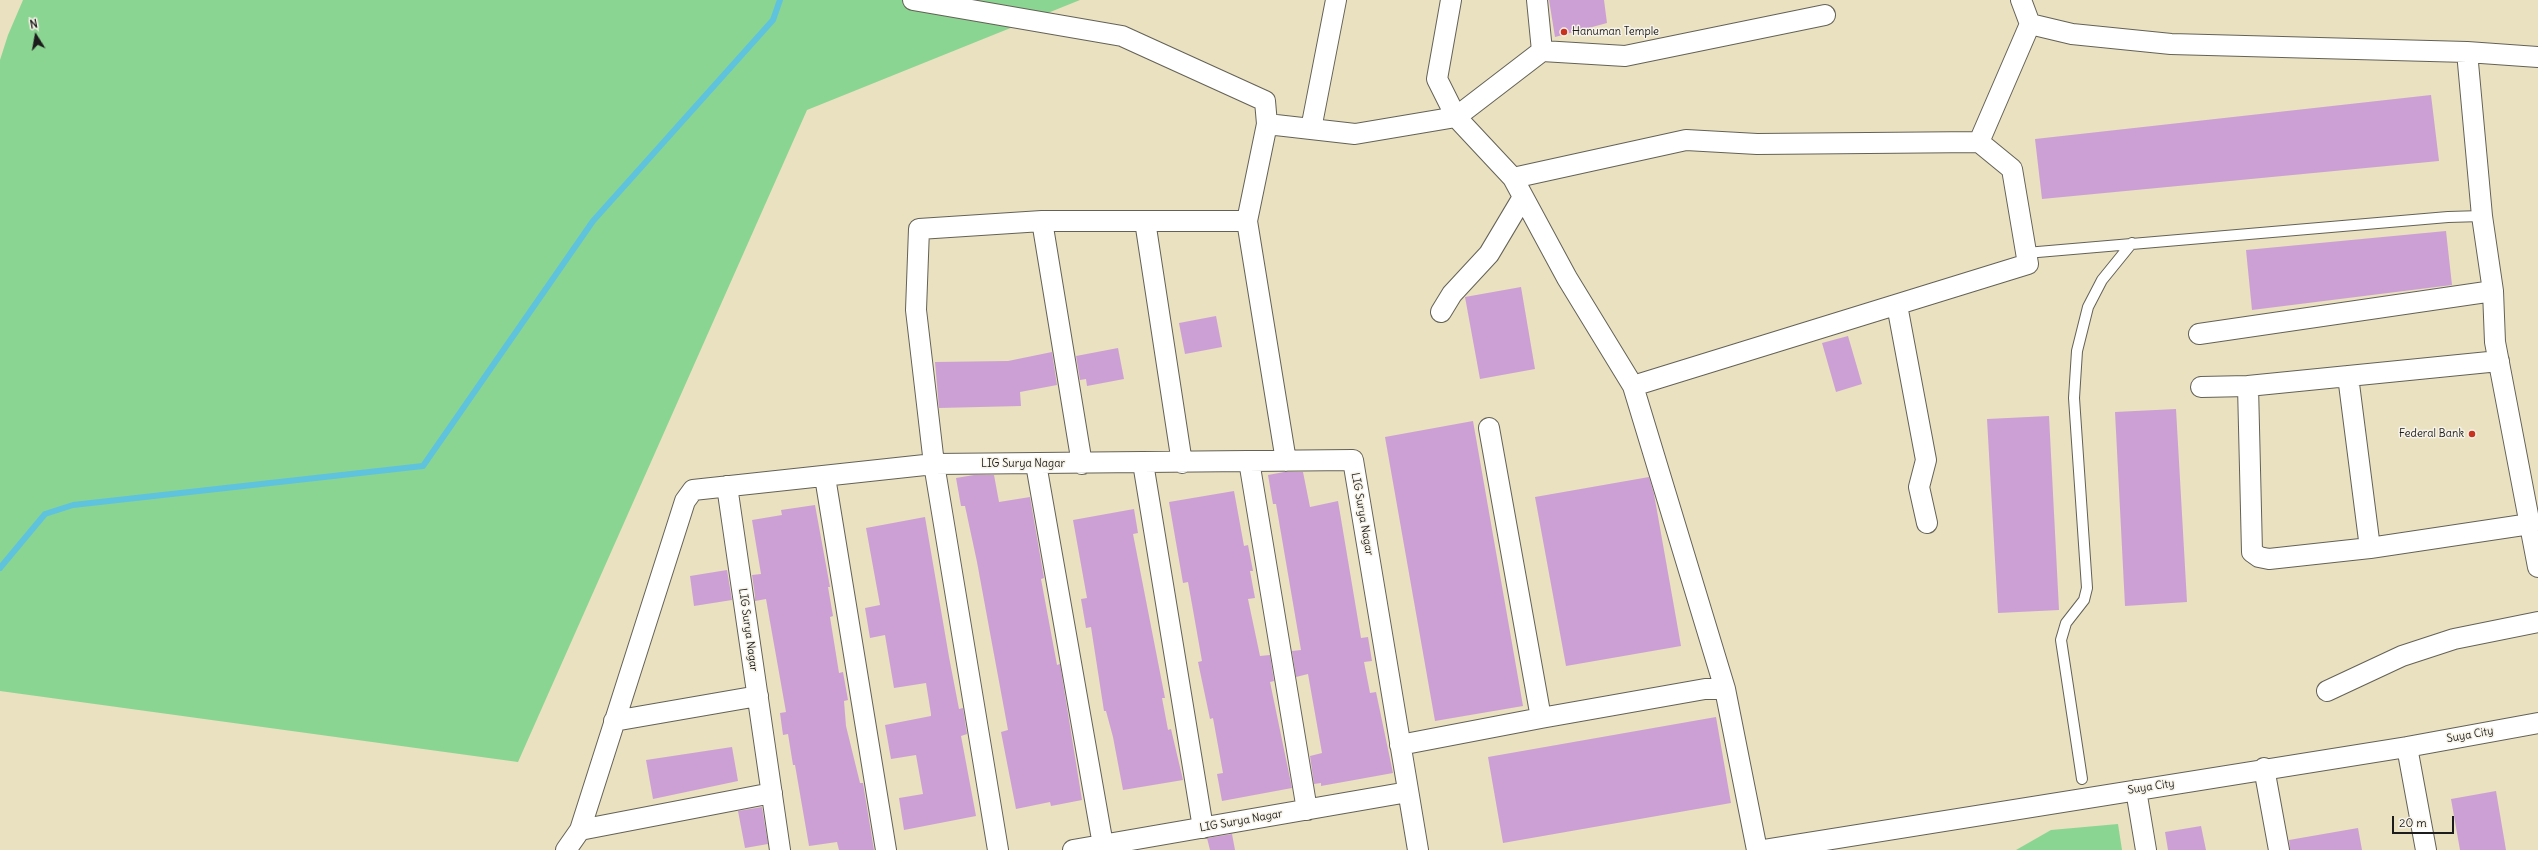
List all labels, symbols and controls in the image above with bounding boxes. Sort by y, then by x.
north arrow [16,16,56,56]
text: N [29,17,39,32]
place label: Hanuman Temple [1572,25,1659,39]
marker: Hanuman Temple [1559,27,1569,37]
place label: Federal Bank [2399,427,2464,441]
marker: Federal Bank [2467,429,2477,439]
street label: LIG Surya Nagar [981,457,1065,471]
street label: LIG Surya Nagar [1348,471,1376,557]
street label: LIG Surya Nagar [736,587,760,673]
street label: Suya City [2446,724,2494,746]
street label: Suya City [2127,777,2175,797]
street label: LIG Surya Nagar [1198,807,1284,835]
scale bar [2394,808,2456,834]
text: 20 m [2399,815,2427,830]

